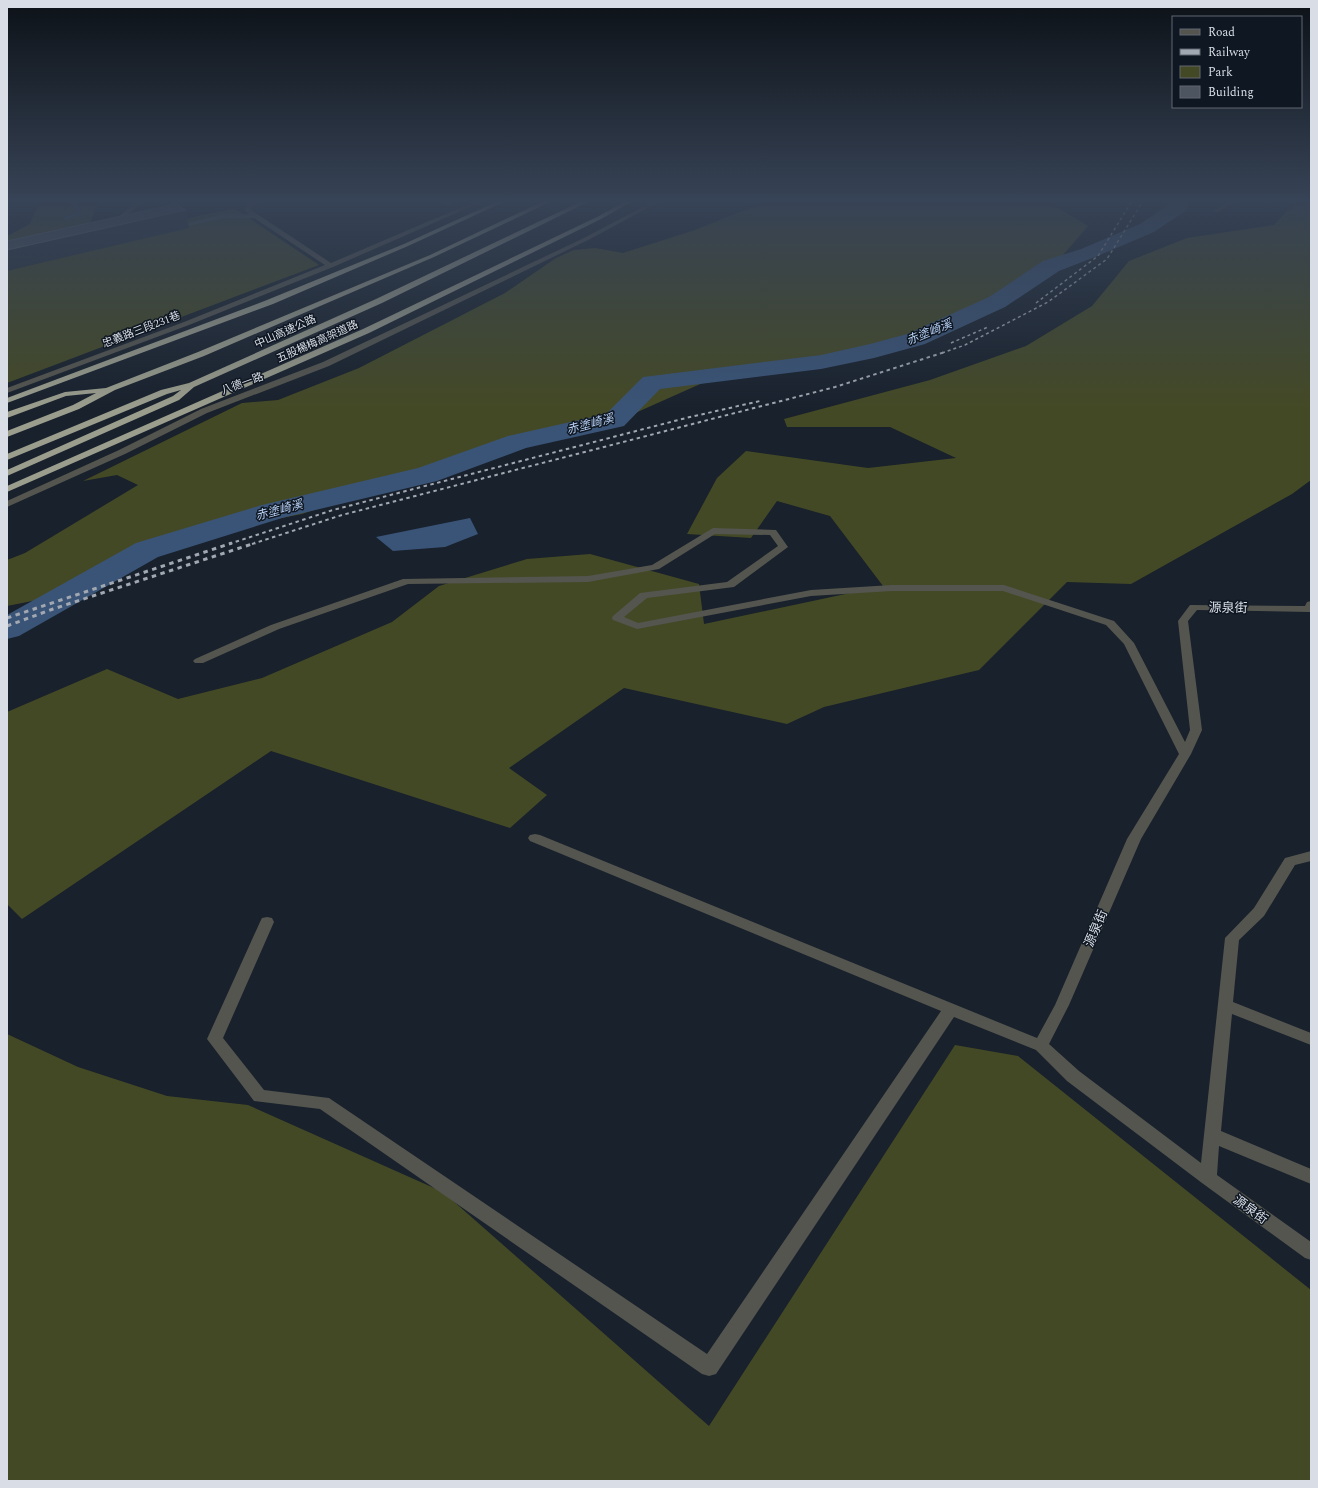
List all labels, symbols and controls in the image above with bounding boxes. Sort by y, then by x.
legend [1172,16,1302,108]
text: Road [1208,23,1235,42]
text: Railway [1208,43,1251,62]
text: Park [1208,63,1233,82]
text: Building [1208,83,1254,102]
street label: 忠義路三段231巷 [100,307,183,352]
street label: 中山高速公路 [252,310,319,353]
water label: 赤塗崎溪 [903,314,957,350]
street label: 五股楊梅高架道路 [274,316,361,367]
street label: 八德一路 [219,368,266,399]
water label: 赤塗崎溪 [564,409,618,440]
water label: 赤塗崎溪 [253,495,307,526]
street label: 源泉街 [1208,598,1248,618]
street label: 源泉街 [1079,907,1113,950]
street label: 源泉街 [1229,1190,1272,1229]

